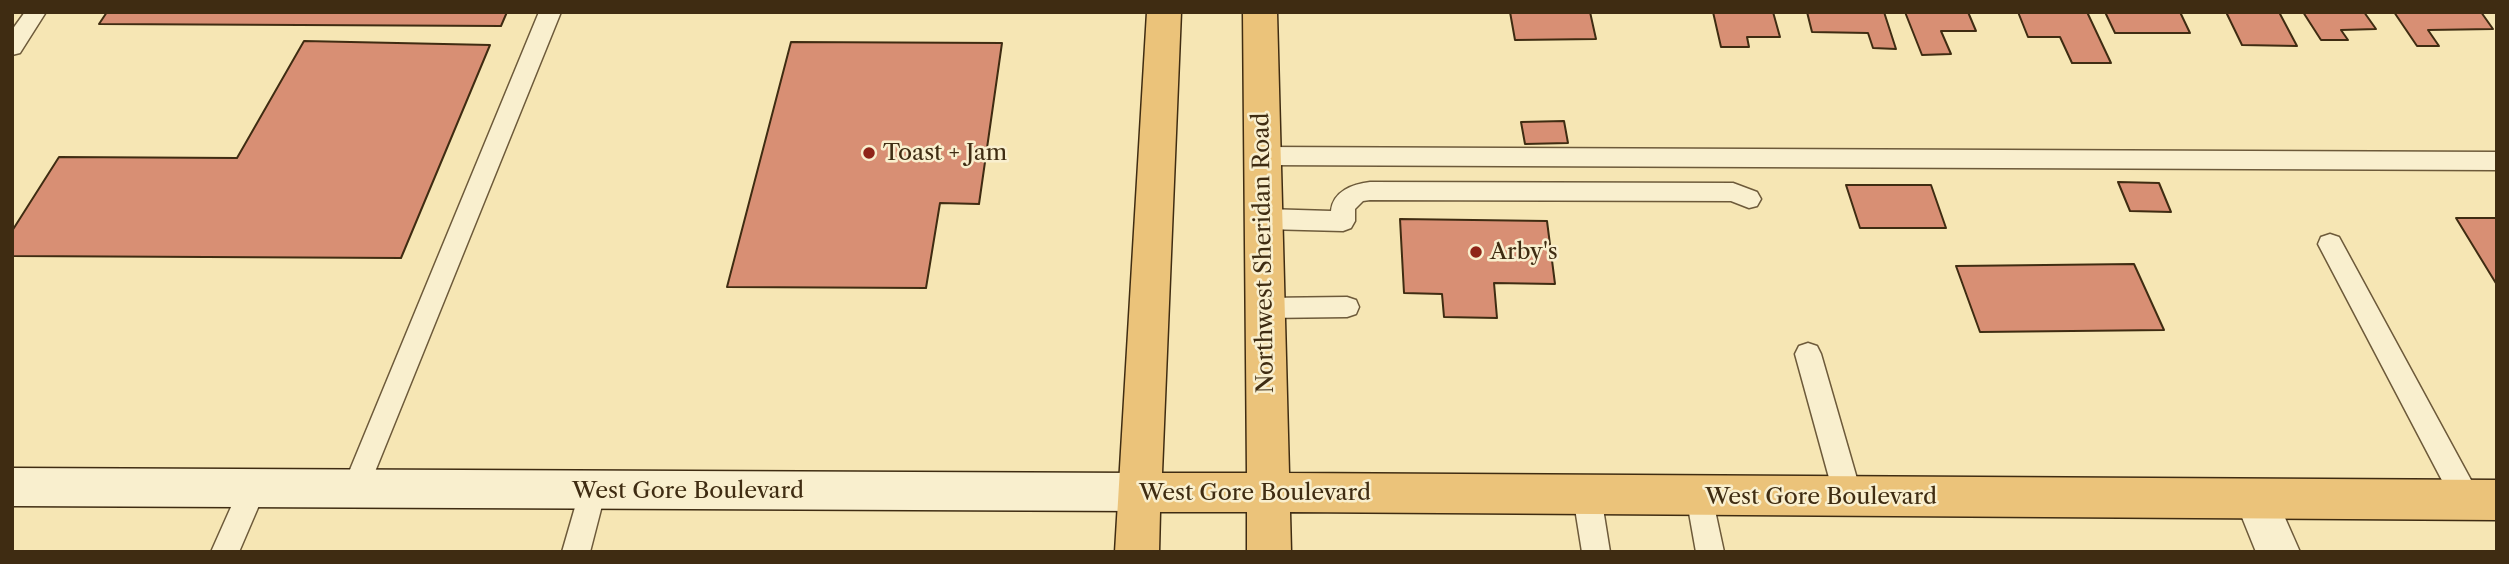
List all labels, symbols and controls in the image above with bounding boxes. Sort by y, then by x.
street label: Northwest Sheridan Road [1248,112,1280,394]
place label: Toast + Jam [883,139,1007,167]
marker: Toast + Jam [861,145,877,161]
place label: Arby's [1490,238,1558,266]
marker: Arby's [1468,244,1484,260]
street label: West Gore Boulevard [572,477,804,505]
street label: West Gore Boulevard [1139,479,1371,507]
street label: West Gore Boulevard [1705,483,1937,511]

